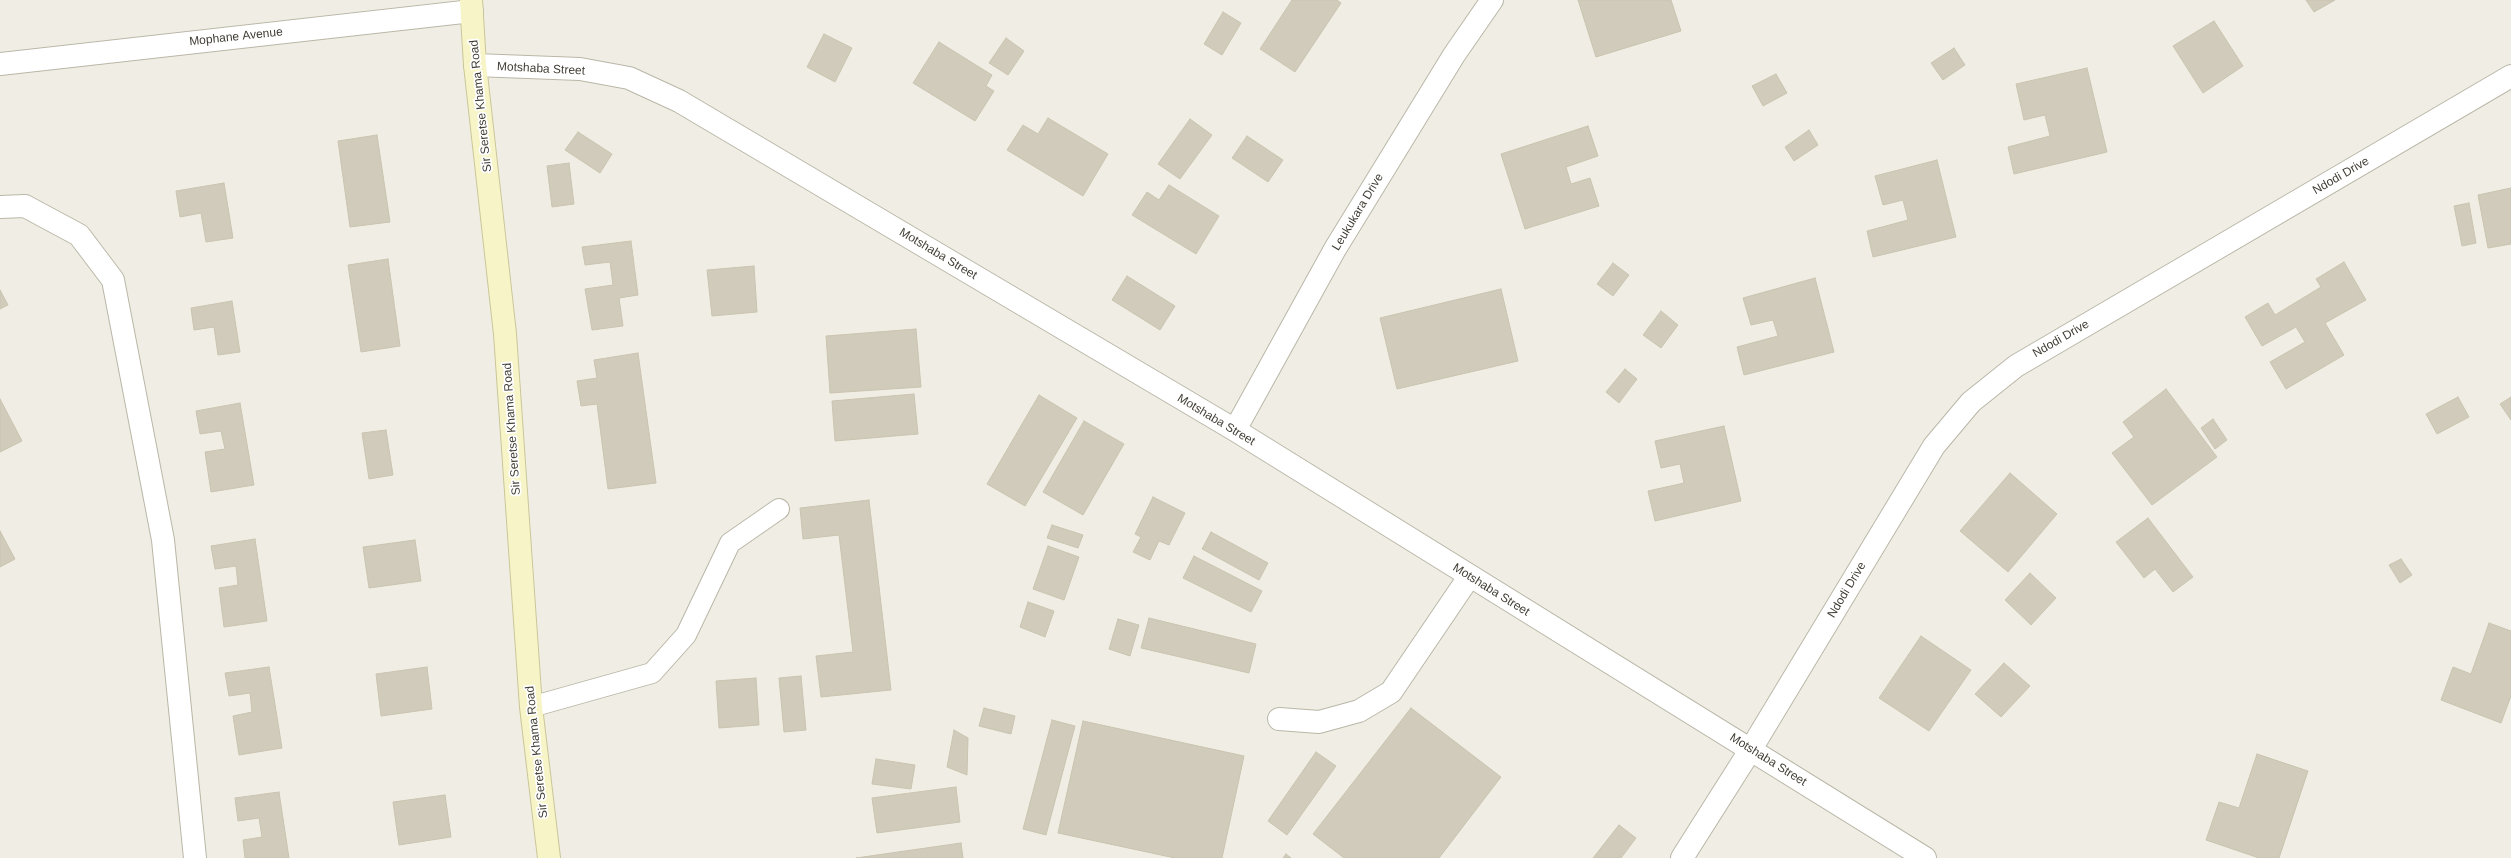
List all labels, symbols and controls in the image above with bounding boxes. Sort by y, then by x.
street label: Mophane Avenue [189,25,283,49]
street label: Sir Seretse Khama Road [467,39,495,173]
street label: Motshaba Street [497,60,585,78]
street label: Ndodi Drive [2310,154,2372,198]
street label: Leukukara Drive [1329,171,1387,253]
street label: Motshaba Street [897,225,979,283]
street label: Ndodi Drive [2030,317,2092,361]
street label: Sir Seretse Khama Road [500,362,524,496]
street label: Motshaba Street [1175,391,1257,449]
street label: Ndodi Drive [1825,559,1869,621]
street label: Motshaba Street [1450,561,1532,619]
street label: Sir Seretse Khama Road [523,685,551,819]
street label: Motshaba Street [1727,731,1809,789]

